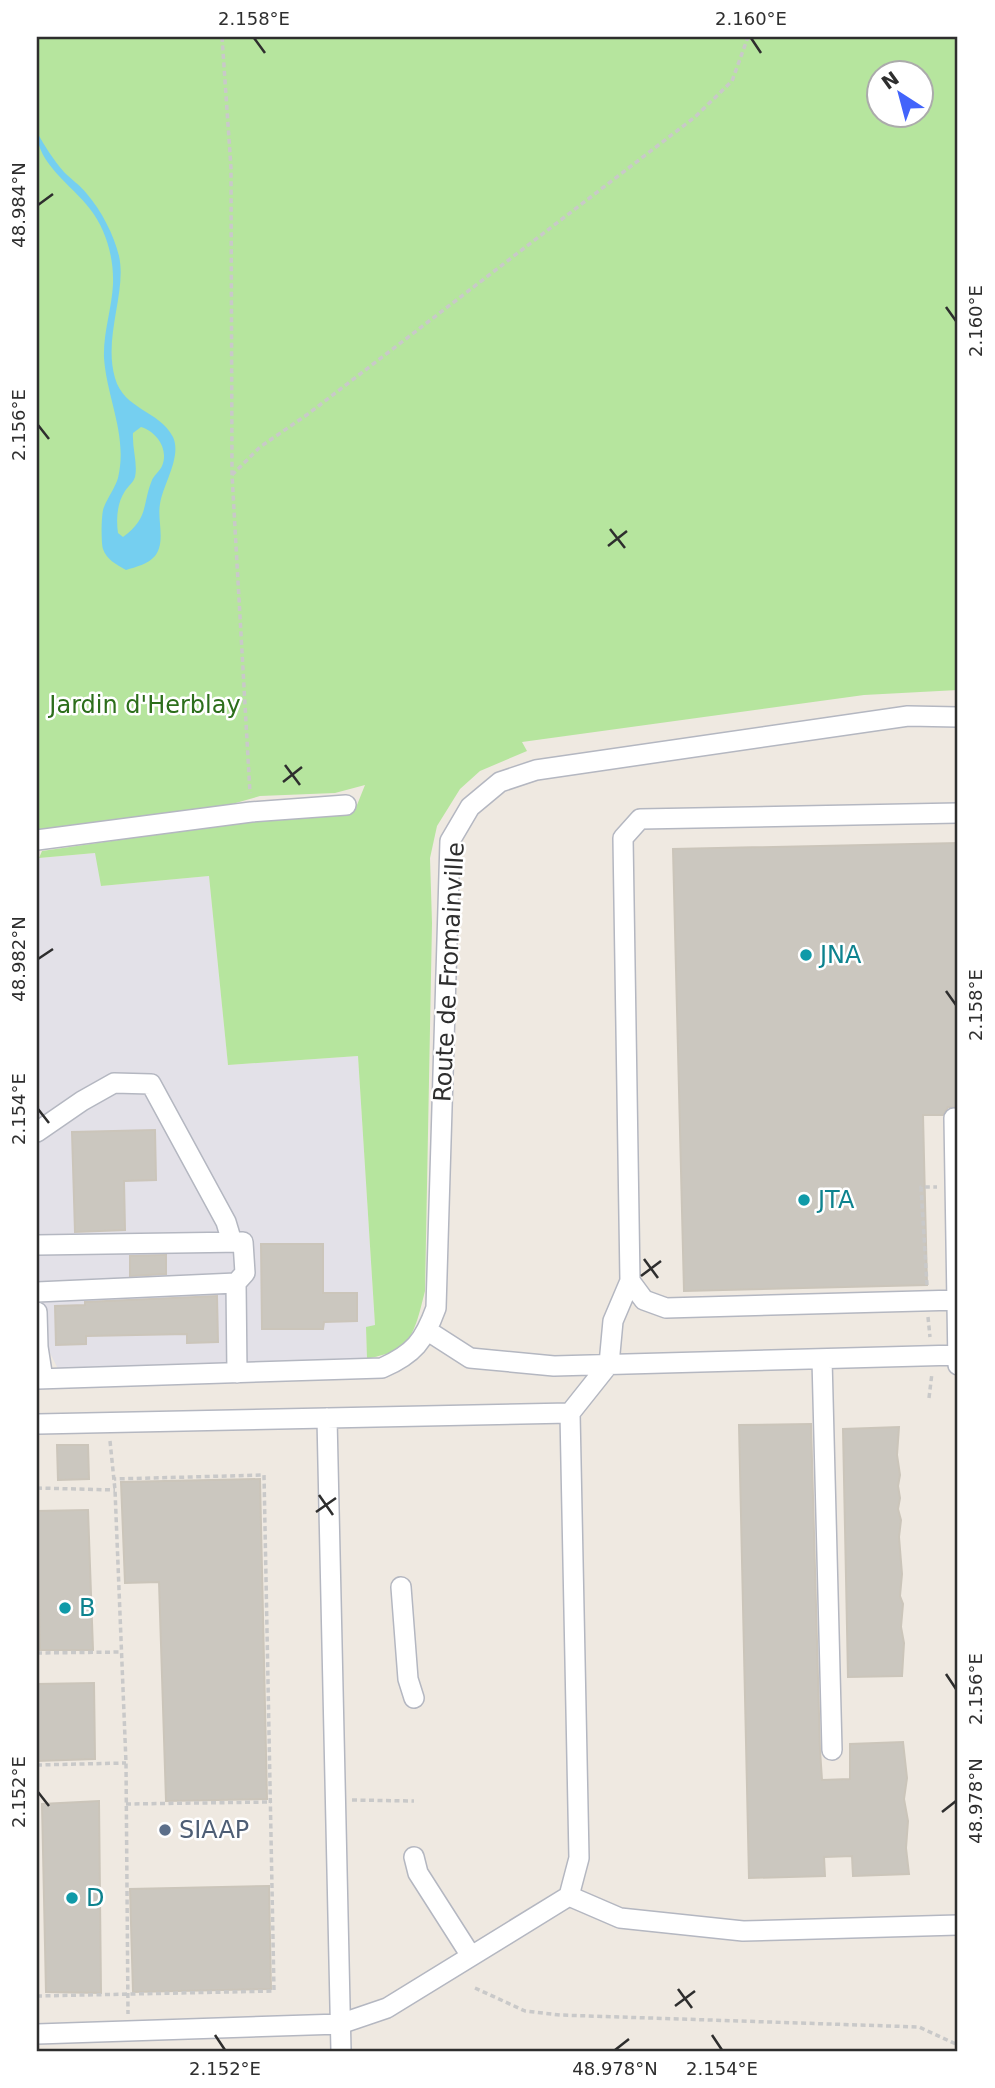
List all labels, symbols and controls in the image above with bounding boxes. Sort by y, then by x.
text: 2.158°E [218,8,290,29]
text: 2.160°E [715,8,787,29]
north arrow [866,60,936,130]
text: N [877,67,903,94]
text: 48.984°N [8,162,29,248]
text: 2.160°E [965,285,986,357]
text: 2.156°E [8,389,29,461]
park label: Jardin d'Herblay [47,691,241,719]
street label: Route de Fromainville [428,841,470,1103]
text: 48.982°N [8,916,29,1002]
place label: JNA [818,941,862,969]
marker: JNA [798,947,814,963]
text: 2.158°E [965,969,986,1041]
text: 2.154°E [8,1073,29,1145]
place label: JTA [816,1186,855,1214]
marker: JTA [796,1192,812,1208]
place label: B [79,1594,95,1622]
marker: B [57,1600,73,1616]
text: 2.156°E [965,1653,986,1725]
text: 2.152°E [8,1756,29,1828]
text: 48.978°N [965,1758,986,1844]
place label: SIAAP [179,1816,249,1844]
marker: SIAAP [157,1822,173,1838]
place label: D [86,1884,104,1912]
marker: D [64,1890,80,1906]
text: 2.152°E [189,2058,261,2079]
text: 48.978°N [572,2058,658,2079]
text: 2.154°E [686,2058,758,2079]

